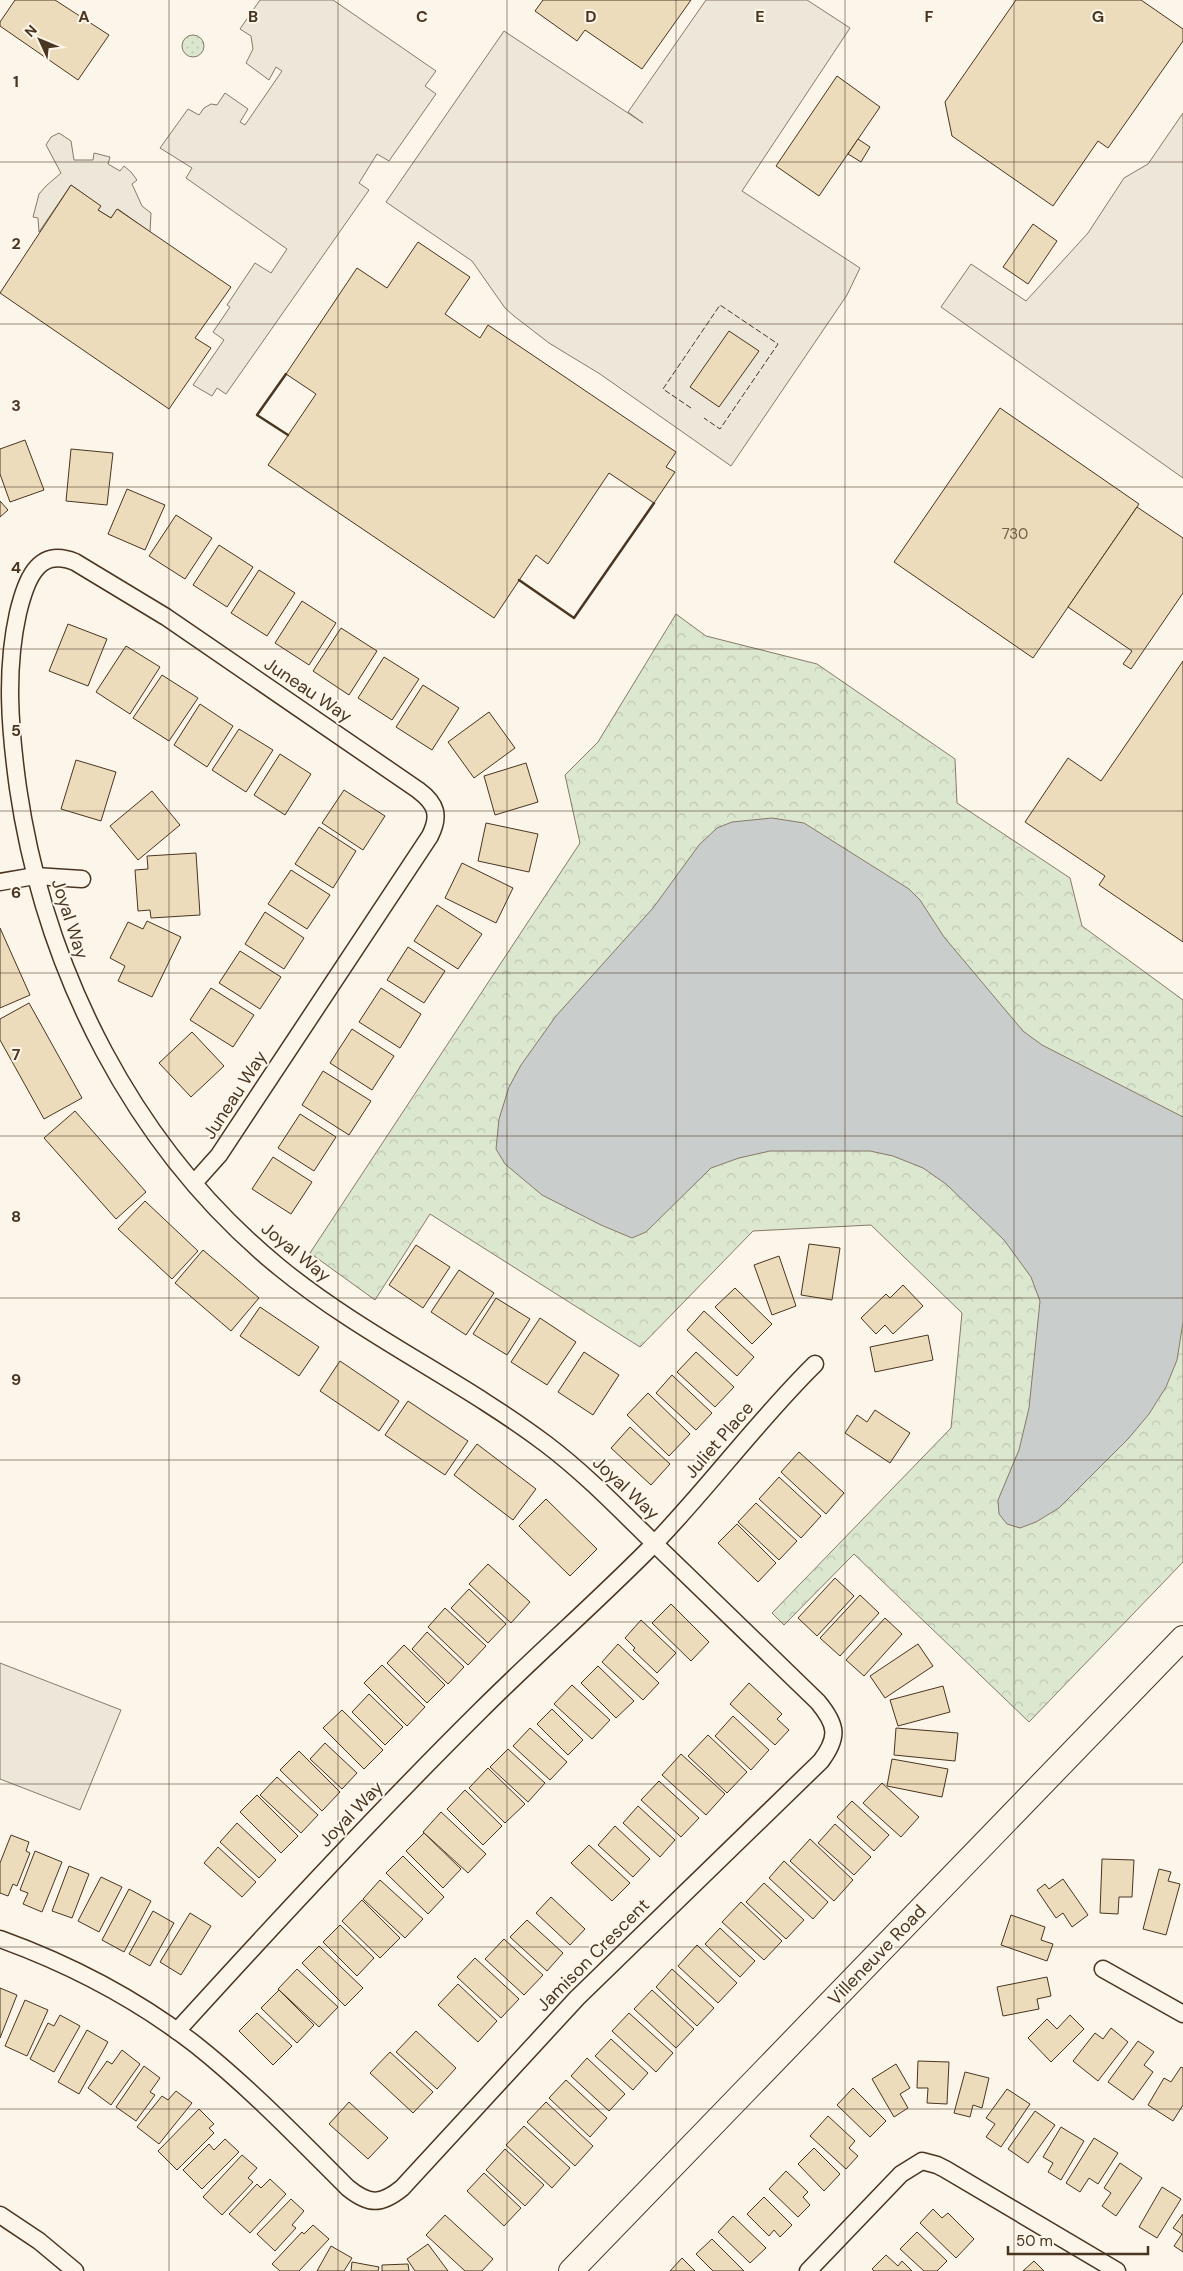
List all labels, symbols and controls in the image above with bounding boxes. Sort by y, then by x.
text: A [78,6,90,27]
text: B [248,6,258,27]
text: C [416,6,428,27]
text: D [585,6,597,27]
text: E [755,6,765,27]
text: F [925,6,934,27]
text: G [1092,6,1104,27]
north arrow [15,15,65,65]
text: N [21,21,41,41]
text: 1 [13,71,19,92]
text: 2 [11,233,21,254]
text: 3 [11,395,21,416]
house number: 730 [1002,524,1028,544]
text: 4 [11,557,21,578]
street label: Juneau Way [259,652,357,728]
text: 5 [11,720,21,741]
street label: Joyal Way [46,876,94,962]
text: 6 [11,882,21,903]
text: 7 [12,1044,21,1065]
street label: Juneau Way [197,1046,273,1144]
text: 8 [11,1206,21,1227]
street label: Joyal Way [256,1217,336,1287]
text: 9 [11,1369,21,1390]
street label: Juliet Place [679,1397,759,1483]
street label: Joyal Way [587,1451,665,1525]
street label: Joyal Way [314,1776,388,1852]
street label: Jamison Crescent [531,1893,655,2017]
street label: Villeneuve Road [823,1899,931,2011]
scale bar [1008,2224,1148,2256]
text: 50 m [1016,2231,1053,2251]

